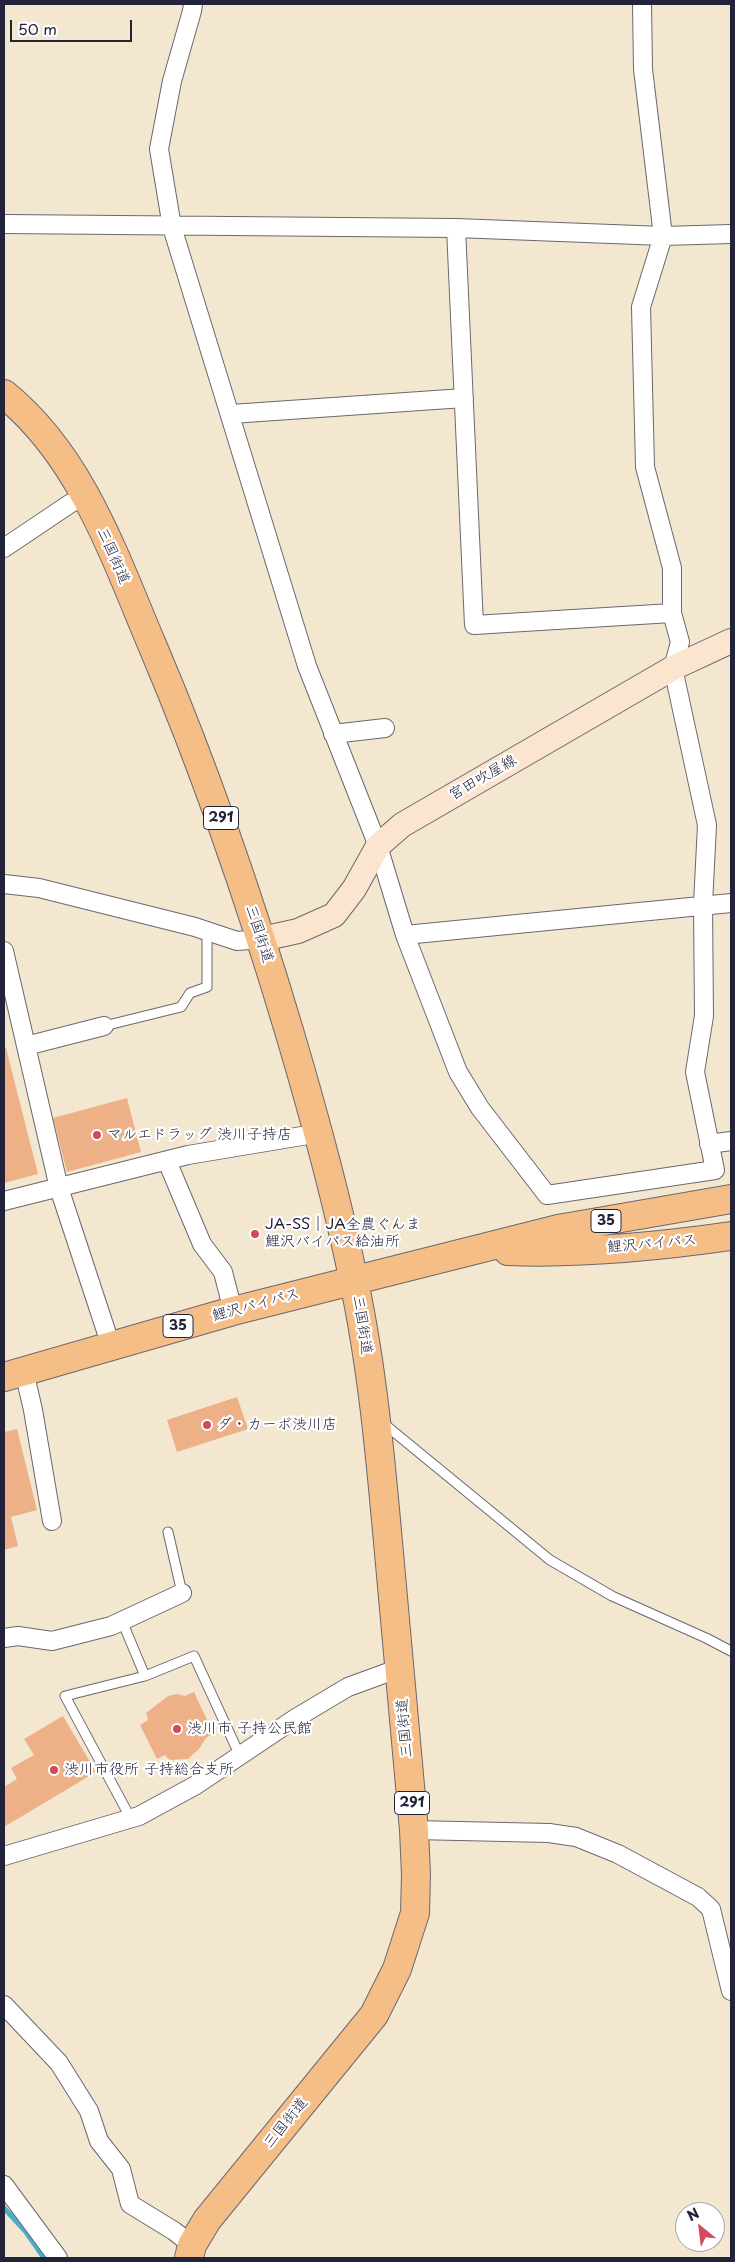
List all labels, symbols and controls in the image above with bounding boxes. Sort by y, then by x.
scale bar [12,10,135,42]
text: 50 m [18,17,57,40]
street label: 三国街道 [93,525,133,587]
street label: 宮田吹屋線 [446,751,520,805]
road number: 291 [204,806,238,830]
street label: 三国街道 [241,903,277,965]
place label: マルエドラッグ 渋川子持店 [107,1126,292,1144]
marker: マルエドラッグ 渋川子持店 [91,1129,103,1141]
road number: 35 [591,1210,621,1232]
place label: JA-SS｜JA全農ぐんま 鯉沢バイパス給油所 [265,1216,421,1251]
marker: JA-SS｜JA全農ぐんま 鯉沢バイパス給油所 [249,1228,261,1240]
street label: 鯉沢バイパス [606,1231,698,1257]
street label: 鯉沢バイパス [210,1285,302,1325]
street label: 三国街道 [348,1294,376,1356]
road number: 35 [163,1314,193,1338]
place label: ダ・カーポ渋川店 [217,1416,337,1434]
marker: ダ・カーポ渋川店 [201,1419,213,1431]
street label: 三国街道 [393,1697,417,1759]
place label: 渋川市 子持公民館 [187,1720,312,1738]
marker: 渋川市 子持公民館 [171,1723,183,1735]
place label: 渋川市役所 子持総合支所 [64,1761,234,1779]
marker: 渋川市役所 子持総合支所 [48,1764,60,1776]
road number: 291 [394,1792,430,1815]
street label: 三国街道 [260,2094,312,2152]
north arrow [675,2202,725,2252]
text: N [683,2202,703,2226]

